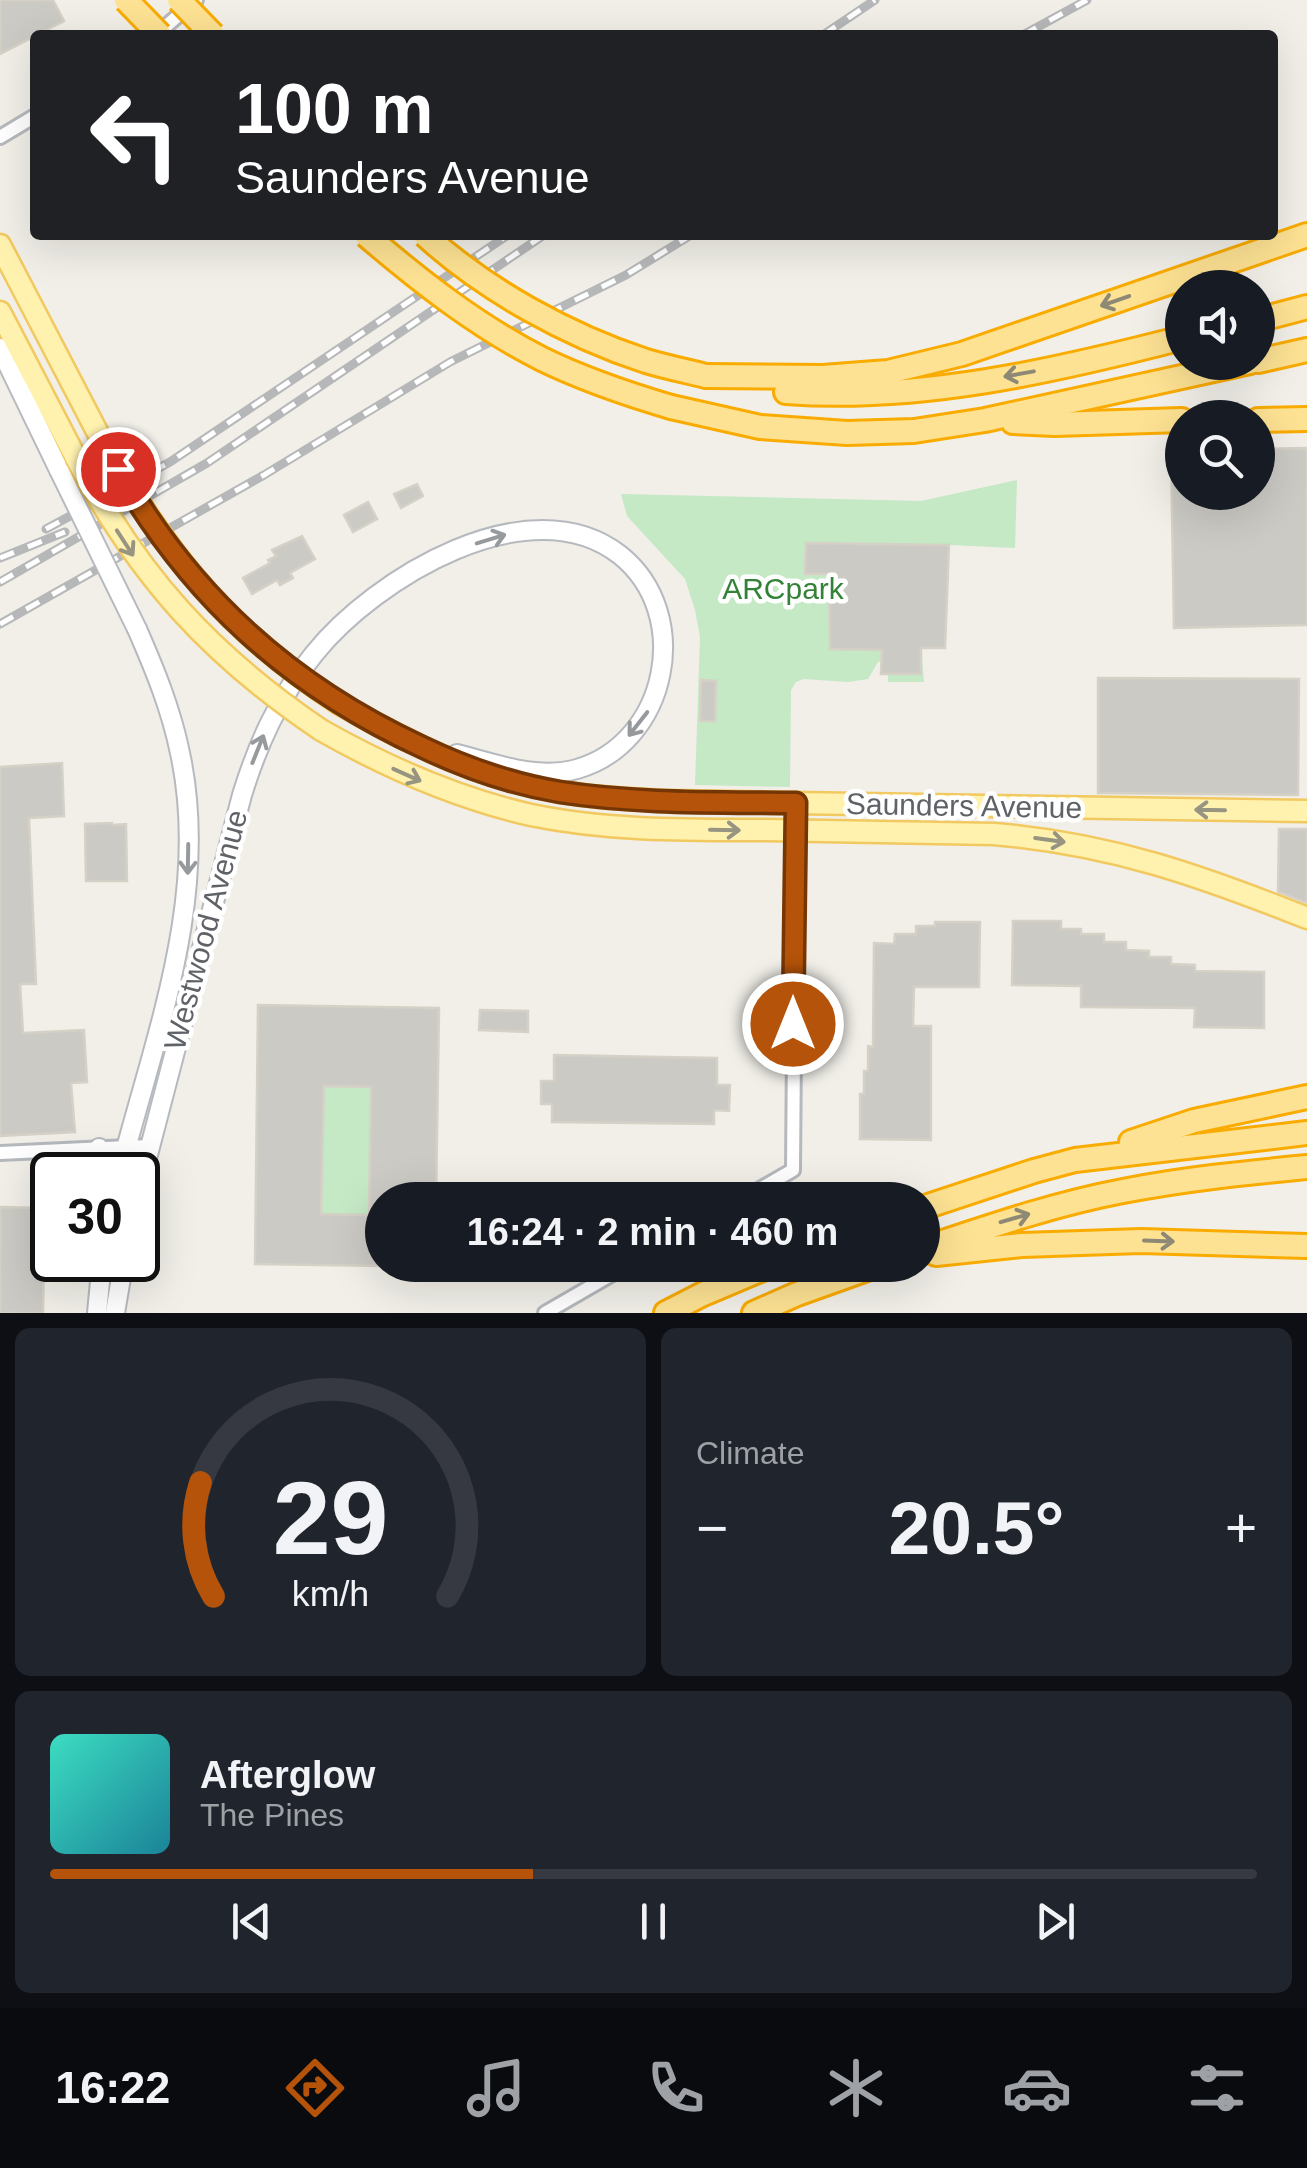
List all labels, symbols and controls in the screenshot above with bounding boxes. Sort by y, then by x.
icon: left [70,70,200,200]
text: 100 m [235,70,433,148]
text: Saunders Avenue [235,152,589,203]
map controls [1165,270,1275,510]
button: sound [1165,270,1275,380]
one-way arrow [1101,293,1132,311]
one-way arrow [1003,365,1036,384]
button: search [1165,400,1275,510]
pin [76,427,161,512]
icon: arrive [91,442,146,497]
one-way arrow [115,528,136,556]
one-way arrow [475,529,506,547]
park label: ARCpark [722,572,845,605]
one-way arrow [627,711,649,737]
one-way arrow [250,734,268,764]
one-way arrow [391,767,422,785]
street label: Saunders Avenue [846,787,1082,824]
one-way arrow [1194,800,1226,820]
street label: Westwood Avenue [158,806,253,1054]
one-way arrow [708,820,740,840]
one-way arrow [1033,832,1065,850]
one-way arrow [179,842,198,874]
position arrow [741,972,845,1076]
speed limit sign: 30 [30,1152,160,1282]
one-way arrow [999,1208,1030,1227]
text: 16:24 · 2 min · 460 m [467,1211,838,1253]
one-way arrow [1143,1232,1175,1251]
text: Climate [696,1435,804,1471]
text: 29 [273,1460,388,1576]
text: 20.5° [889,1486,1064,1570]
text: − [696,1497,728,1559]
text: + [1225,1497,1257,1559]
text: km/h [292,1574,369,1614]
text: Afterglow [200,1754,375,1796]
text: The Pines [200,1797,344,1833]
icon: previous [224,1894,279,1949]
icon: pause [626,1894,681,1949]
icon: next [1028,1894,1083,1949]
icon: directions [280,2053,350,2123]
icon: music [461,2053,531,2123]
icon: phone [641,2053,711,2123]
icon: climate [821,2053,891,2123]
icon: car [1002,2053,1072,2123]
icon: filters [1182,2053,1252,2123]
text: 16:22 [55,2062,170,2113]

